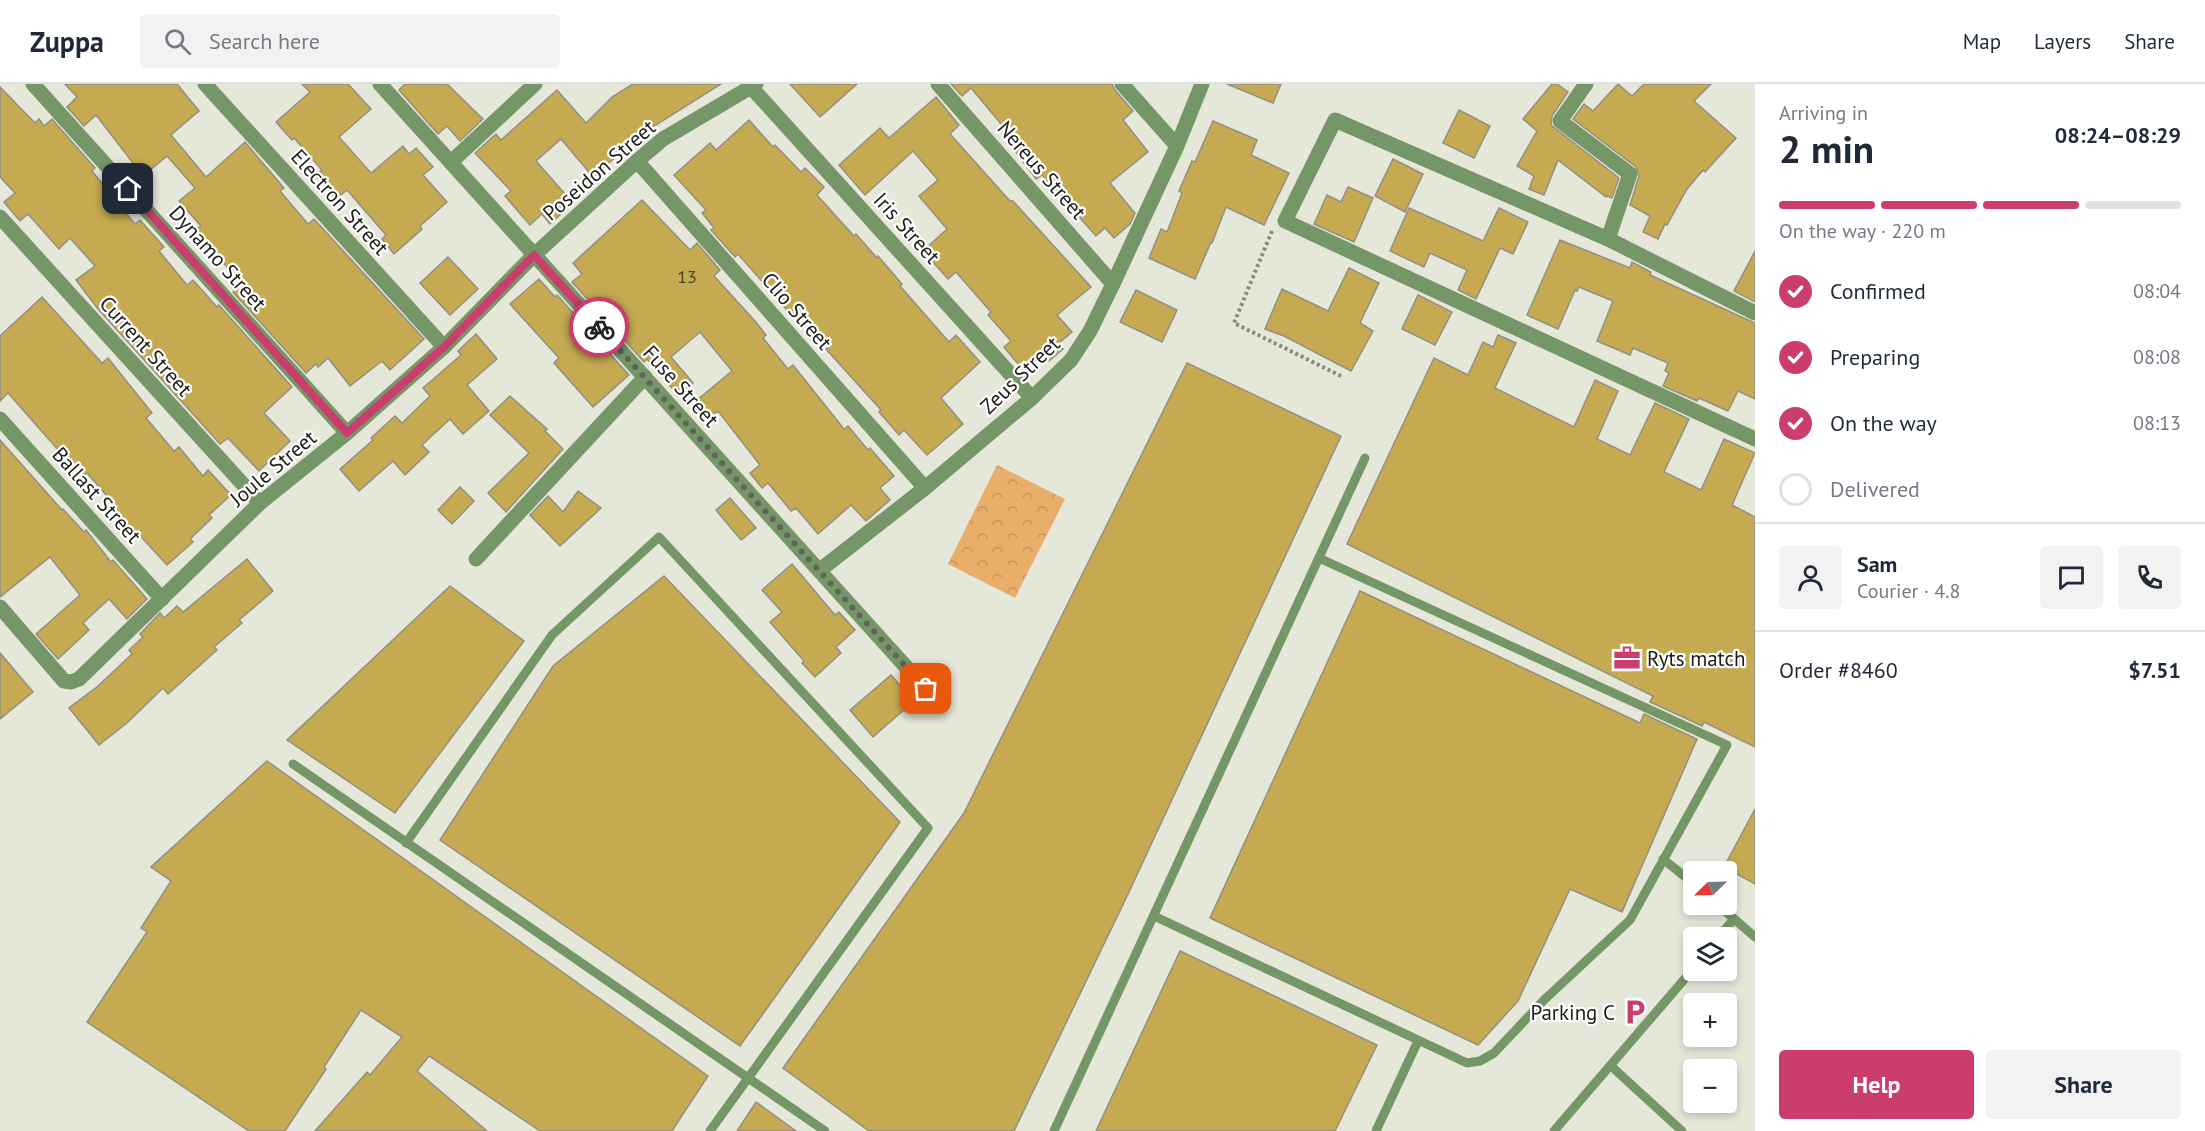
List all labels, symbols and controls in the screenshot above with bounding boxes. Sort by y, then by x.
search box [140,14,560,68]
text: Zuppa [30,23,104,60]
icon: search [161,25,194,58]
text: Search here [209,27,320,55]
text: Map [1963,28,2001,55]
text: Layers [2034,28,2091,55]
text: Share [2124,28,2175,55]
text: Arriving in [1779,100,1868,126]
street label: Poseidon Street [537,114,661,226]
street label: Nereus Street [992,115,1092,225]
text: 08:24–08:29 [2055,121,2181,149]
text: 2 min [1779,123,1874,174]
street label: Electron Street [285,143,395,261]
pin [102,163,153,214]
icon: home [111,172,144,205]
street label: Iris Street [868,187,946,269]
street label: Dynamo Street [164,200,272,316]
text: On the way · 220 m [1779,218,1946,244]
house number: 13 [677,265,697,288]
street label: Clio Street [756,267,838,355]
icon: check [1779,275,1812,308]
text: Confirmed [1830,277,1926,305]
text: 08:04 [2133,278,2181,304]
street label: Current Street [94,290,198,402]
courier [569,297,629,357]
icon: bike [583,311,616,344]
street label: Zeus Street [974,330,1066,420]
street label: Fuse Street [637,339,725,433]
icon: check [1779,341,1812,374]
text: Preparing [1830,343,1920,371]
text: 08:08 [2133,344,2181,370]
icon: check [1779,407,1812,440]
text: On the way [1830,409,1937,437]
text: 08:13 [2133,410,2181,436]
street label: Joule Street [223,424,322,513]
street label: Ballast Street [47,441,147,549]
text: Delivered [1830,475,1920,503]
button: person [1779,546,1842,609]
button: chat [2040,546,2103,609]
button: phone [2118,546,2181,609]
text: Sam [1857,550,1897,578]
text: Courier · 4.8 [1857,578,1960,604]
office icon: Ryts match [1612,643,1642,673]
place label: Ryts match [1647,645,1745,672]
text: Order #8460 [1779,656,1898,684]
text: $7.51 [2128,656,2181,684]
pin [900,663,951,714]
icon: bag [909,672,942,705]
north arrow [1683,861,1737,915]
map controls [1683,861,1737,1113]
button: layers [1683,927,1737,981]
button: + [1683,993,1737,1047]
parking icon: Parking C [1620,997,1650,1027]
place label: Parking C [1530,999,1615,1026]
button: Help [1779,1050,1974,1119]
button: Share [1986,1050,2181,1119]
button: − [1683,1059,1737,1113]

